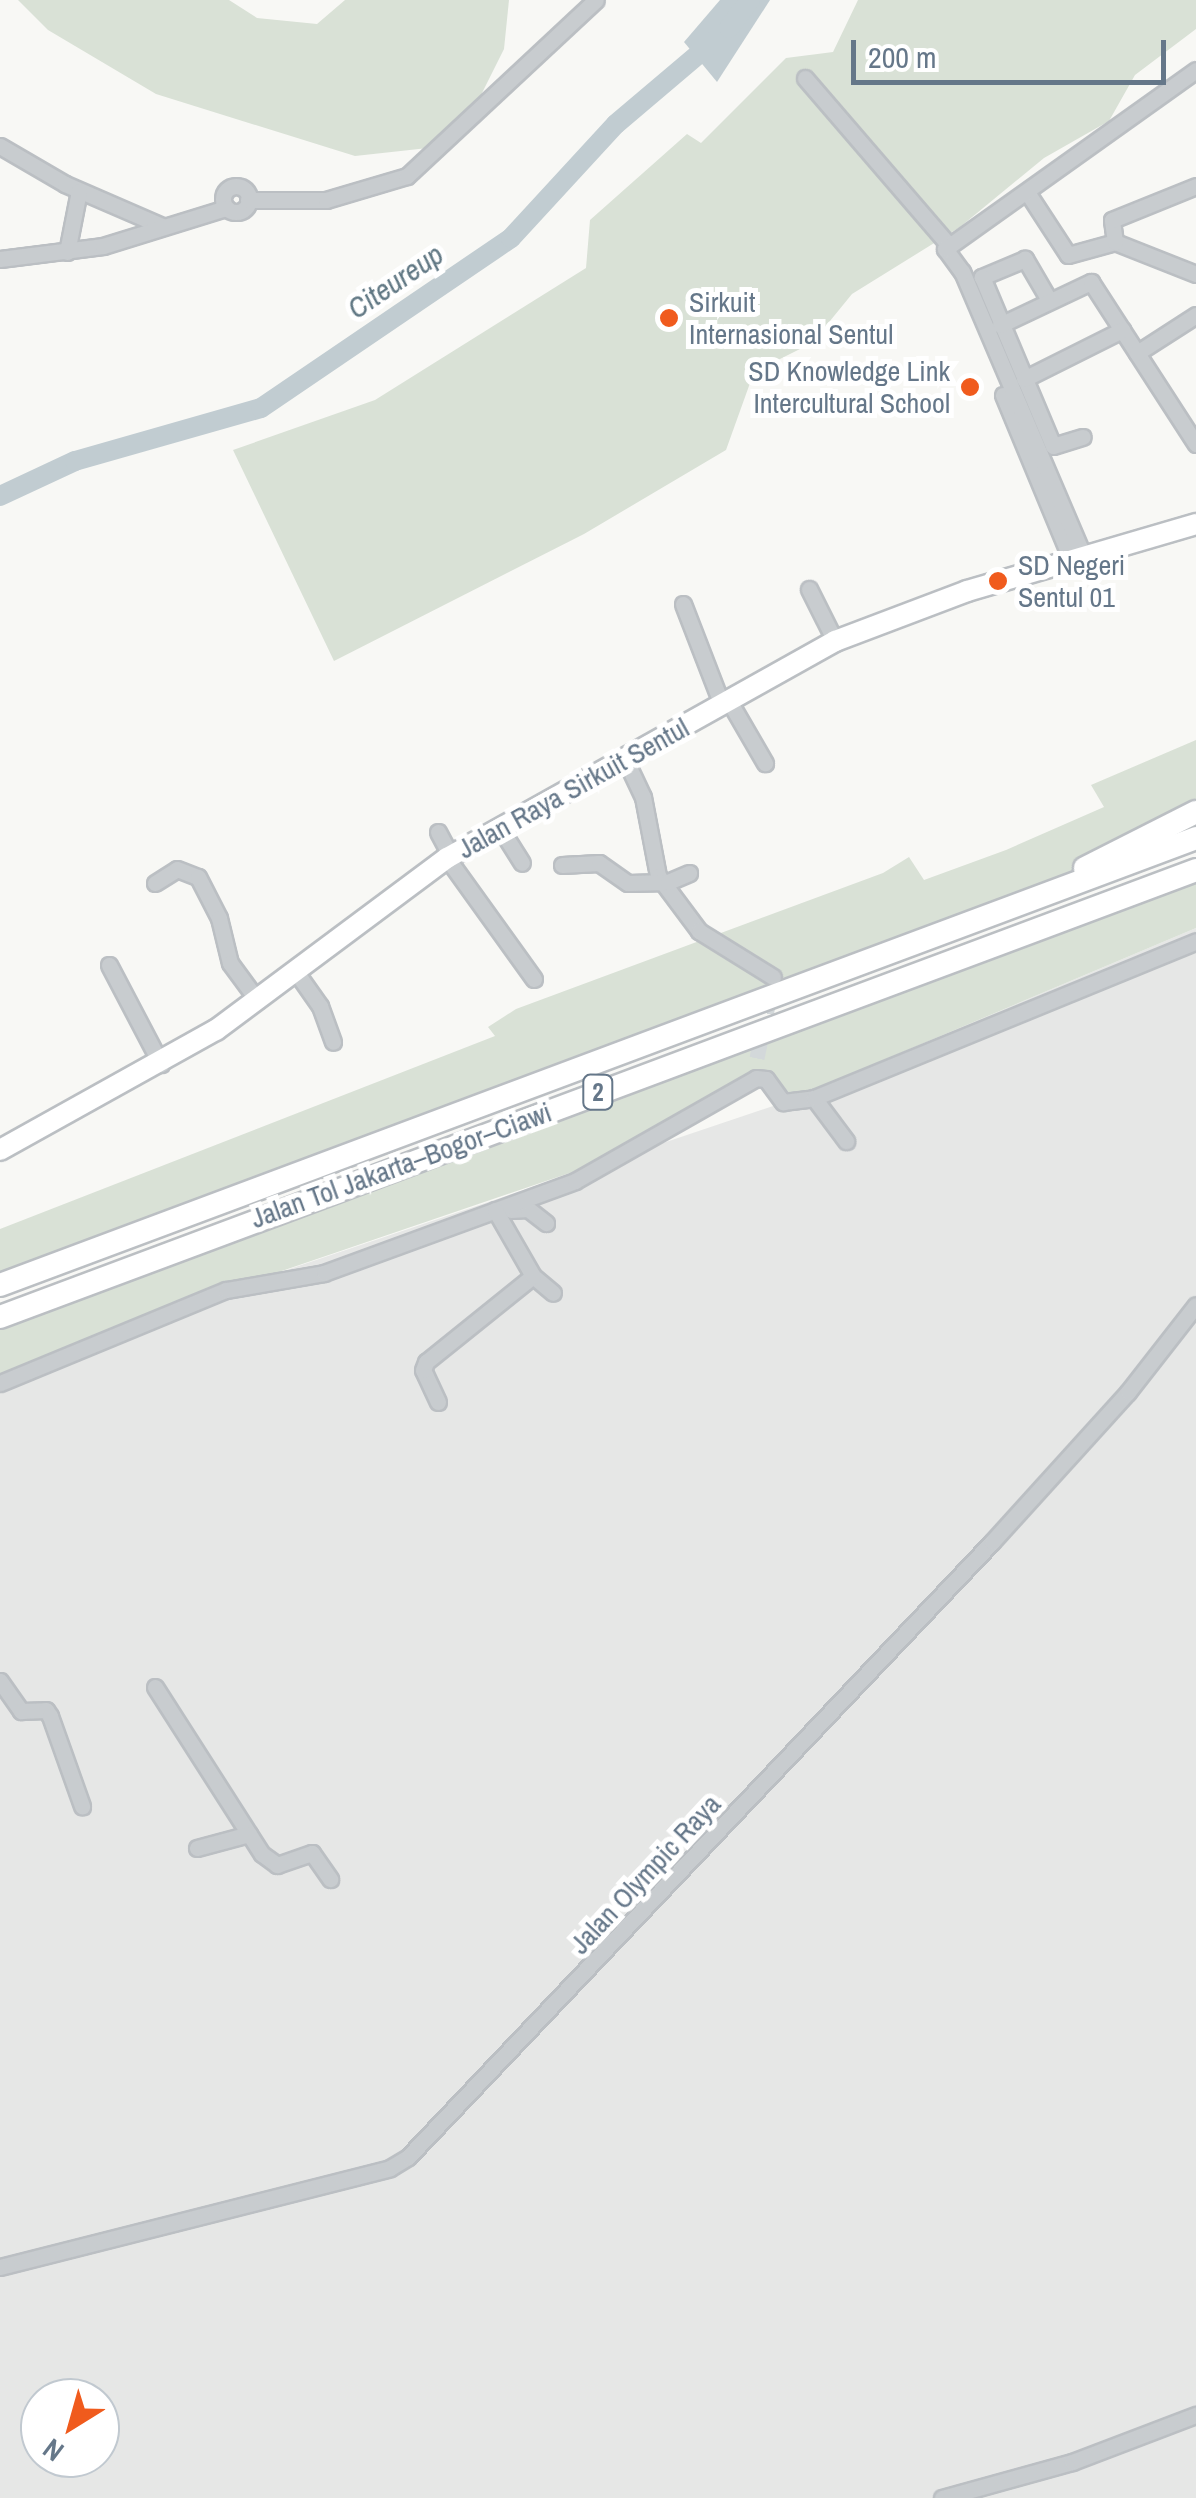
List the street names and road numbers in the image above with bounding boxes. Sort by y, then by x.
street label: Jalan Raya Sirkuit Sentul [452,711,694,865]
road number: 2 [580,1072,616,1112]
street label: Jalan Tol Jakarta–Bogor–Ciawi [246,1095,556,1235]
street label: Jalan Olympic Raya [563,1787,727,1961]

